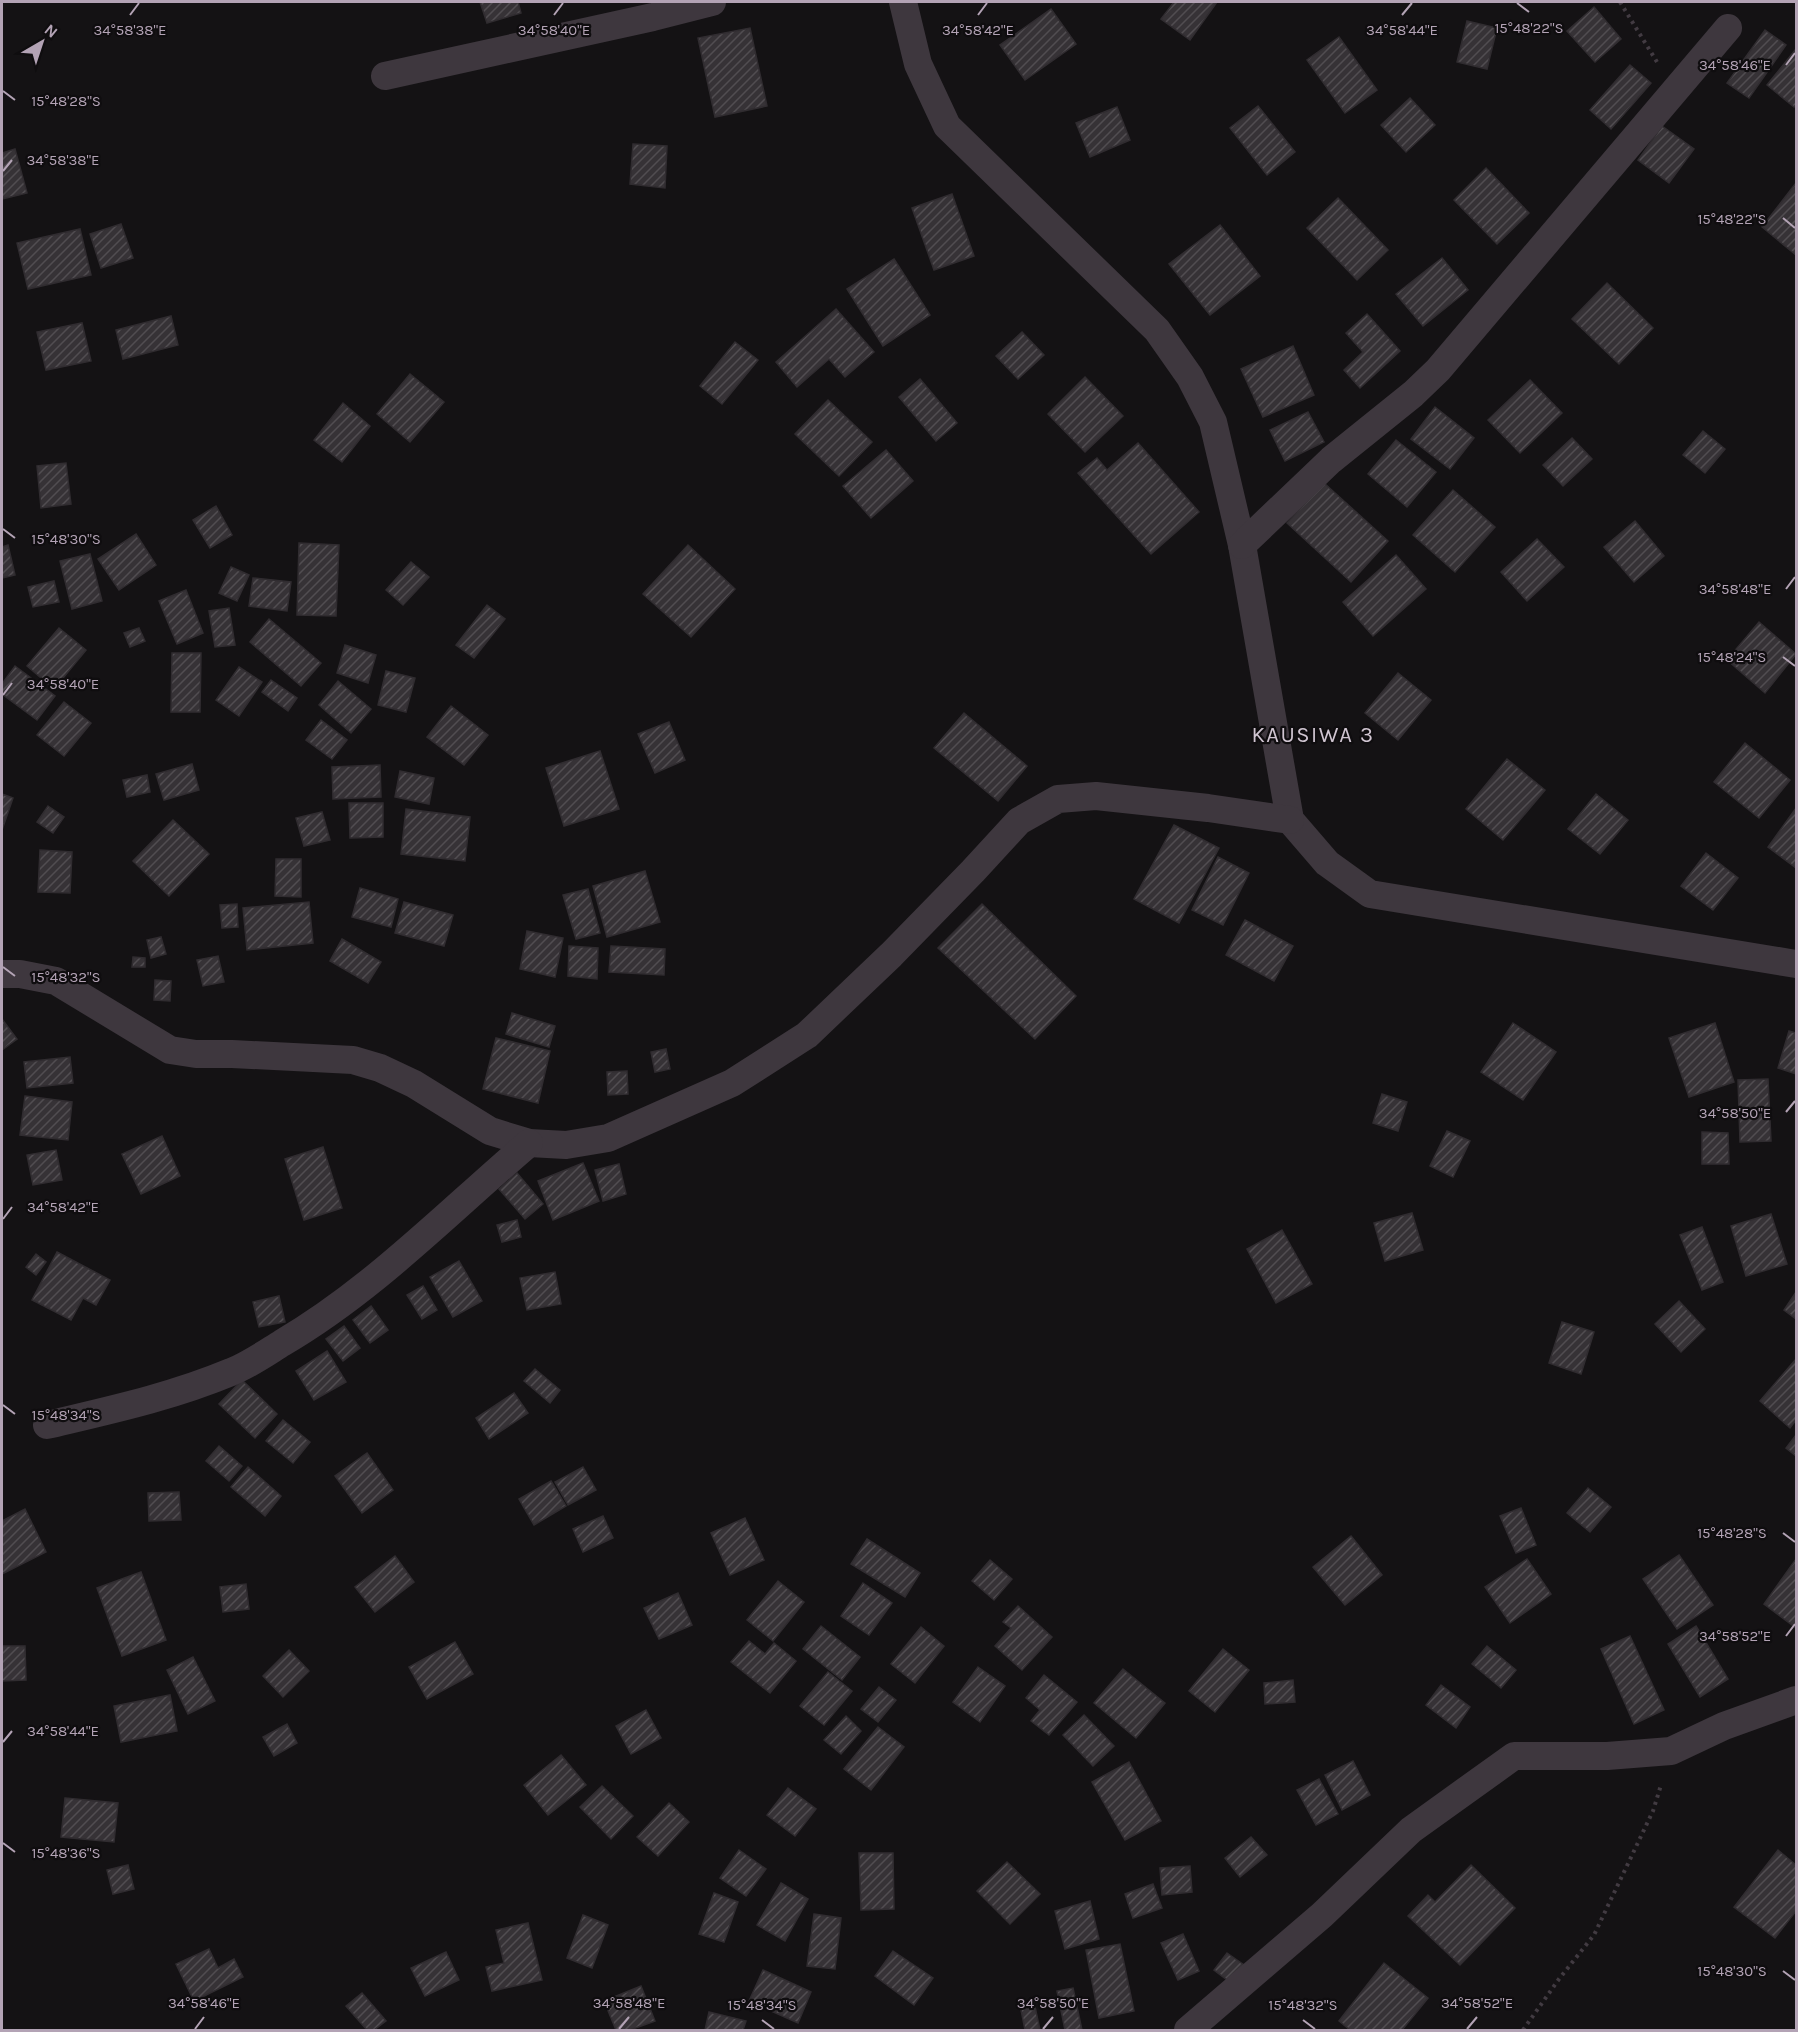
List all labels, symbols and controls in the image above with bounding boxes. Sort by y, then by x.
north arrow [12,12,72,72]
text: 15°48'22"S [1494,19,1564,37]
text: N [41,20,62,42]
text: 34°58'38"E [93,21,167,39]
text: 34°58'40"E [518,21,590,39]
text: 34°58'42"E [942,21,1014,39]
text: 34°58'44"E [1366,21,1438,39]
text: 34°58'46"E [1699,56,1771,74]
text: 15°48'28"S [31,92,101,110]
text: 34°58'38"E [26,151,100,169]
text: 15°48'22"S [1697,210,1767,228]
text: 15°48'30"S [31,530,101,548]
text: 34°58'48"E [1699,580,1771,598]
text: 15°48'24"S [1698,648,1766,666]
text: 34°58'40"E [27,675,99,693]
district label: KAUSIWA 3 [1251,722,1375,748]
text: 15°48'32"S [31,968,101,986]
text: 34°58'50"E [1699,1104,1771,1122]
text: 34°58'42"E [27,1198,99,1216]
text: 15°48'34"S [31,1406,101,1424]
text: 15°48'28"S [1697,1524,1767,1542]
text: 34°58'52"E [1699,1627,1771,1645]
text: 34°58'44"E [27,1722,99,1740]
text: 15°48'36"S [31,1844,101,1862]
text: 15°48'30"S [1697,1962,1767,1980]
text: 34°58'46"E [168,1994,240,2012]
text: 34°58'48"E [593,1994,665,2012]
text: 34°58'50"E [1017,1994,1089,2012]
text: 34°58'52"E [1441,1994,1513,2012]
text: 15°48'34"S [727,1996,797,2014]
text: 15°48'32"S [1268,1996,1338,2014]

